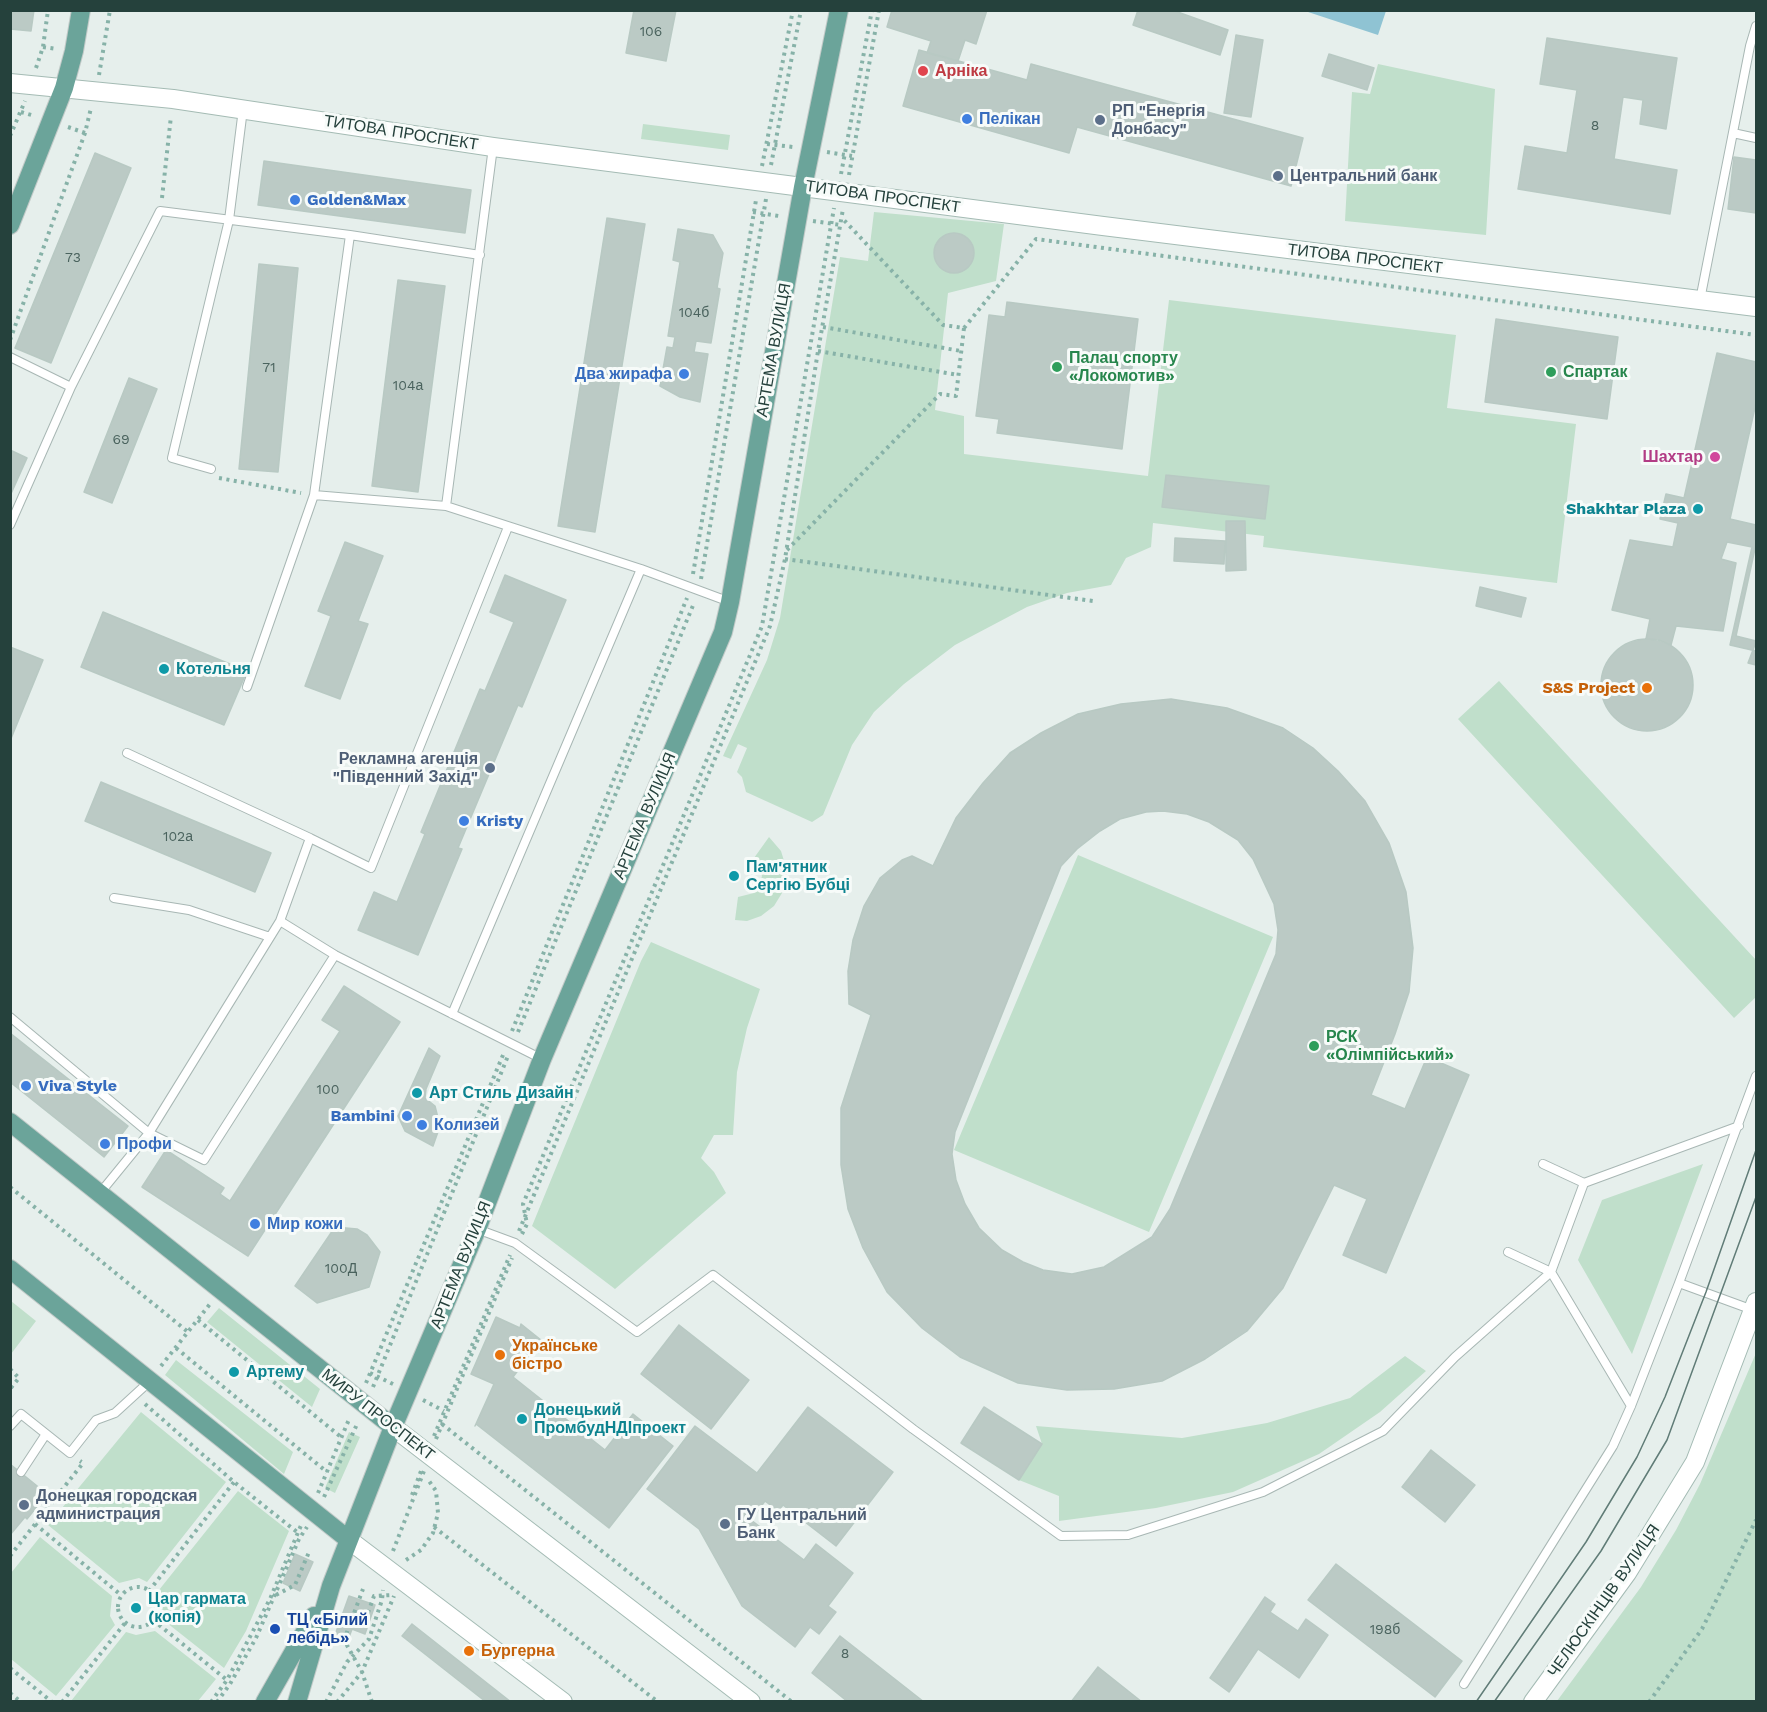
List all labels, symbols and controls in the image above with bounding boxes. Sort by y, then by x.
house number: 106 [640,24,662,40]
place label: Арніка [935,61,987,81]
marker: Арніка [916,64,930,78]
place label: РП "Енергія Донбасу" [1112,101,1205,139]
place label: Пелікан [979,109,1041,129]
street label: ТИТОВА ПРОСПЕКТ [322,111,480,155]
marker: Пелікан [960,112,974,126]
marker: РП "Енергія Донбасу" [1093,113,1107,127]
house number: 8 [1591,118,1599,134]
place label: Центральний банк [1290,166,1437,186]
marker: Центральний банк [1271,169,1285,183]
street label: ТИТОВА ПРОСПЕКТ [804,177,962,217]
place label: Golden&Max [307,190,406,210]
marker: Golden&Max [288,193,302,207]
street label: ТИТОВА ПРОСПЕКТ [1286,240,1444,278]
house number: 73 [65,250,81,266]
street label: АРТЕМА ВУЛИЦЯ [753,282,795,418]
house number: 104б [679,305,709,321]
place label: Палац спорту «Локомотив» [1069,348,1178,386]
house number: 71 [262,360,276,376]
marker: Палац спорту «Локомотив» [1050,360,1064,374]
place label: Спартак [1563,362,1627,382]
place label: Два жирафа [575,364,672,384]
marker: Спартак [1544,365,1558,379]
marker: Два жирафа [677,367,691,381]
house number: 104а [393,378,423,394]
house number: 69 [112,432,130,448]
place label: Шахтар [1643,447,1703,467]
marker: Шахтар [1708,450,1722,464]
place label: Shakhtar Plaza [1566,499,1686,519]
marker: Shakhtar Plaza [1691,502,1705,516]
place label: Котельня [176,659,251,679]
marker: Котельня [157,662,171,676]
place label: S&S Project [1542,678,1635,698]
marker: S&S Project [1640,681,1654,695]
place label: Рекламна агенція "Південний Захід" [333,749,478,787]
street label: АРТЕМА ВУЛИЦЯ [610,750,680,882]
marker: Рекламна агенція "Південний Захід" [483,761,497,775]
place label: Kristy [476,811,523,831]
marker: Kristy [457,814,471,828]
house number: 102а [163,829,193,845]
place label: Пам'ятник Сергію Бубці [746,857,850,895]
marker: Пам'ятник Сергію Бубці [727,869,741,883]
place label: РСК «Олімпійський» [1326,1027,1454,1065]
marker: РСК «Олімпійський» [1307,1039,1321,1053]
place label: Viva Style [38,1076,117,1096]
marker: Viva Style [19,1079,33,1093]
house number: 100 [317,1082,339,1098]
place label: Арт Стиль Дизайн [429,1083,574,1103]
marker: Арт Стиль Дизайн [410,1086,424,1100]
place label: Bambini [330,1106,395,1126]
marker: Bambini [400,1109,414,1123]
place label: Колизей [434,1115,500,1135]
marker: Колизей [415,1118,429,1132]
place label: Профи [117,1134,172,1154]
marker: Профи [98,1137,112,1151]
street label: АРТЕМА ВУЛИЦЯ [427,1198,495,1332]
place label: Мир кожи [267,1214,343,1234]
marker: Мир кожи [248,1217,262,1231]
house number: 100Д [325,1261,357,1277]
place label: Українське бістро [512,1336,598,1374]
marker: Українське бістро [493,1348,507,1362]
place label: Артему [246,1362,304,1382]
marker: Артему [227,1365,241,1379]
street label: МИРУ ПРОСПЕКТ [318,1365,438,1465]
place label: Донецький ПромбудНДІпроект [534,1400,686,1438]
marker: Донецький ПромбудНДІпроект [515,1412,529,1426]
place label: Донецкая городская администрация [36,1486,197,1524]
marker: Донецкая городская администрация [17,1498,31,1512]
place label: ГУ Центральний Банк [737,1505,867,1543]
marker: ГУ Центральний Банк [718,1517,732,1531]
street label: ЧЕЛЮСКІНЦІВ ВУЛИЦЯ [1544,1521,1664,1681]
place label: Цар гармата (копія) [148,1589,246,1627]
marker: Цар гармата (копія) [129,1601,143,1615]
place label: ТЦ «Білий лебідь» [287,1610,368,1648]
marker: ТЦ «Білий лебідь» [268,1622,282,1636]
house number: 198б [1370,1622,1400,1638]
place label: Бургерна [481,1641,555,1661]
marker: Бургерна [462,1644,476,1658]
house number: 8 [841,1646,849,1662]

